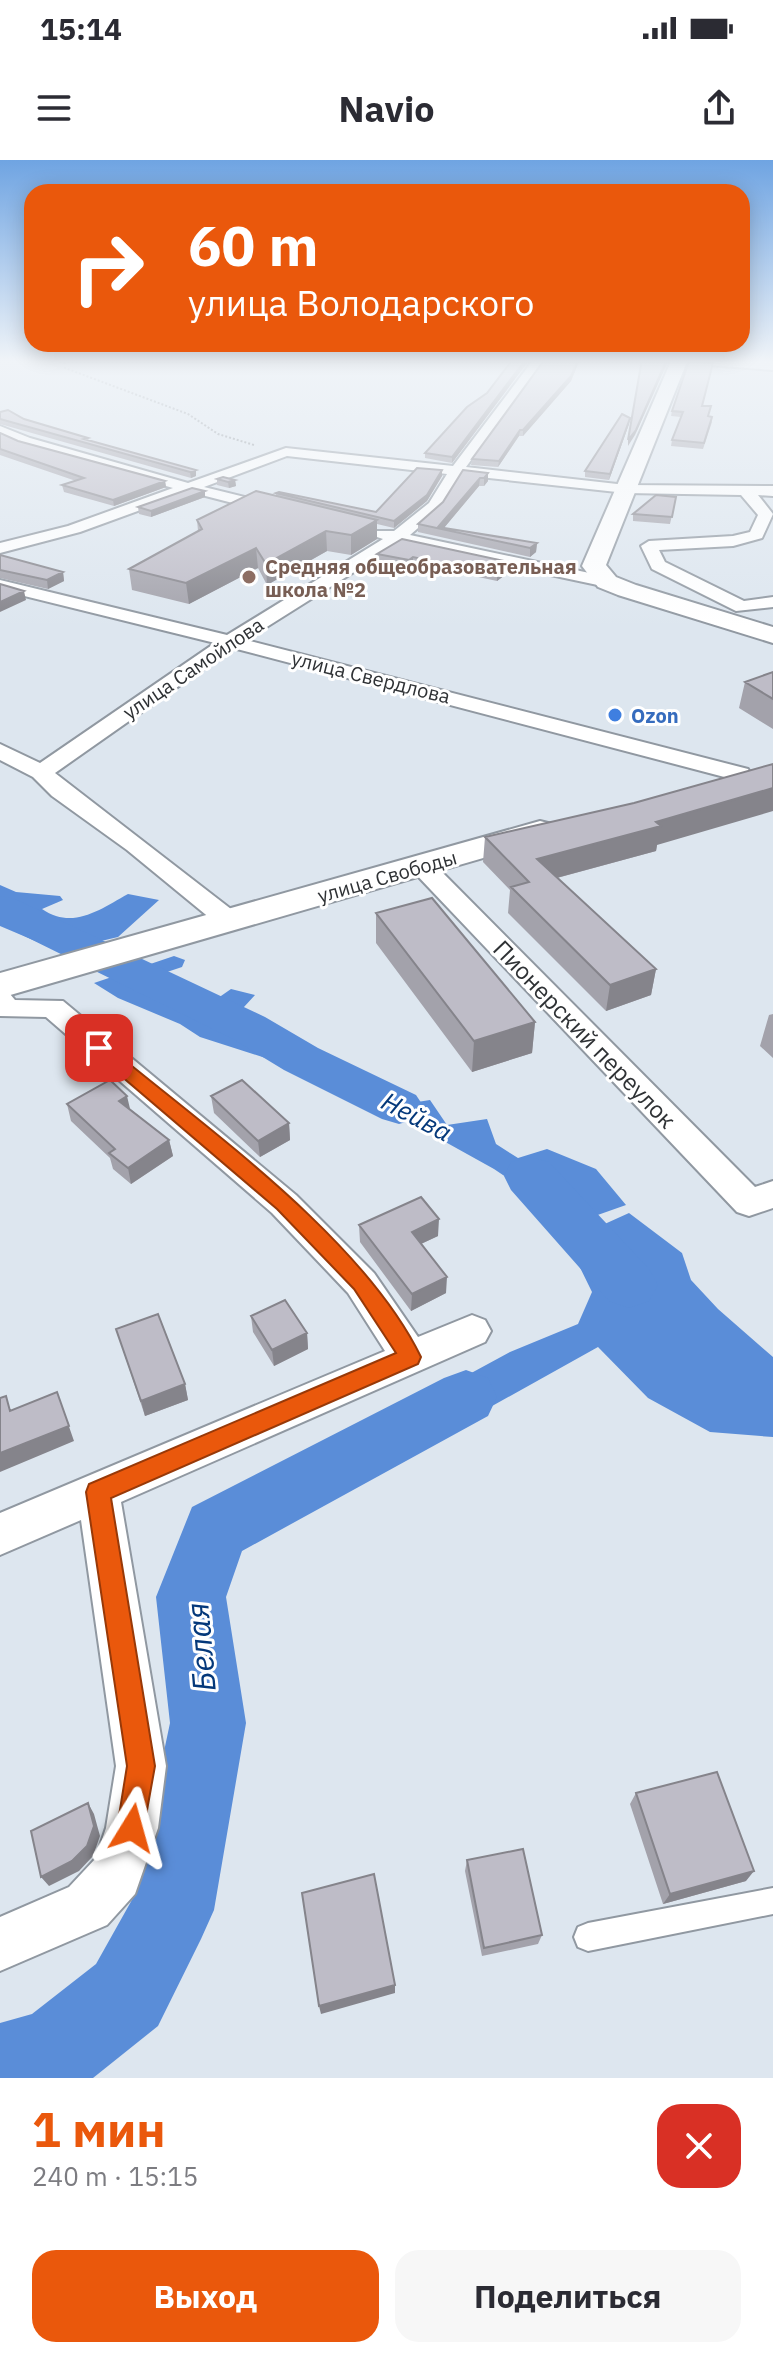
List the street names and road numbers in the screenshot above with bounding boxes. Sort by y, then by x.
street label: улица Самойлова [117,611,269,725]
street label: улица Свердлова [289,644,453,710]
street label: улица Свободы [314,843,460,909]
street label: Пионерский переулок [487,933,683,1135]

